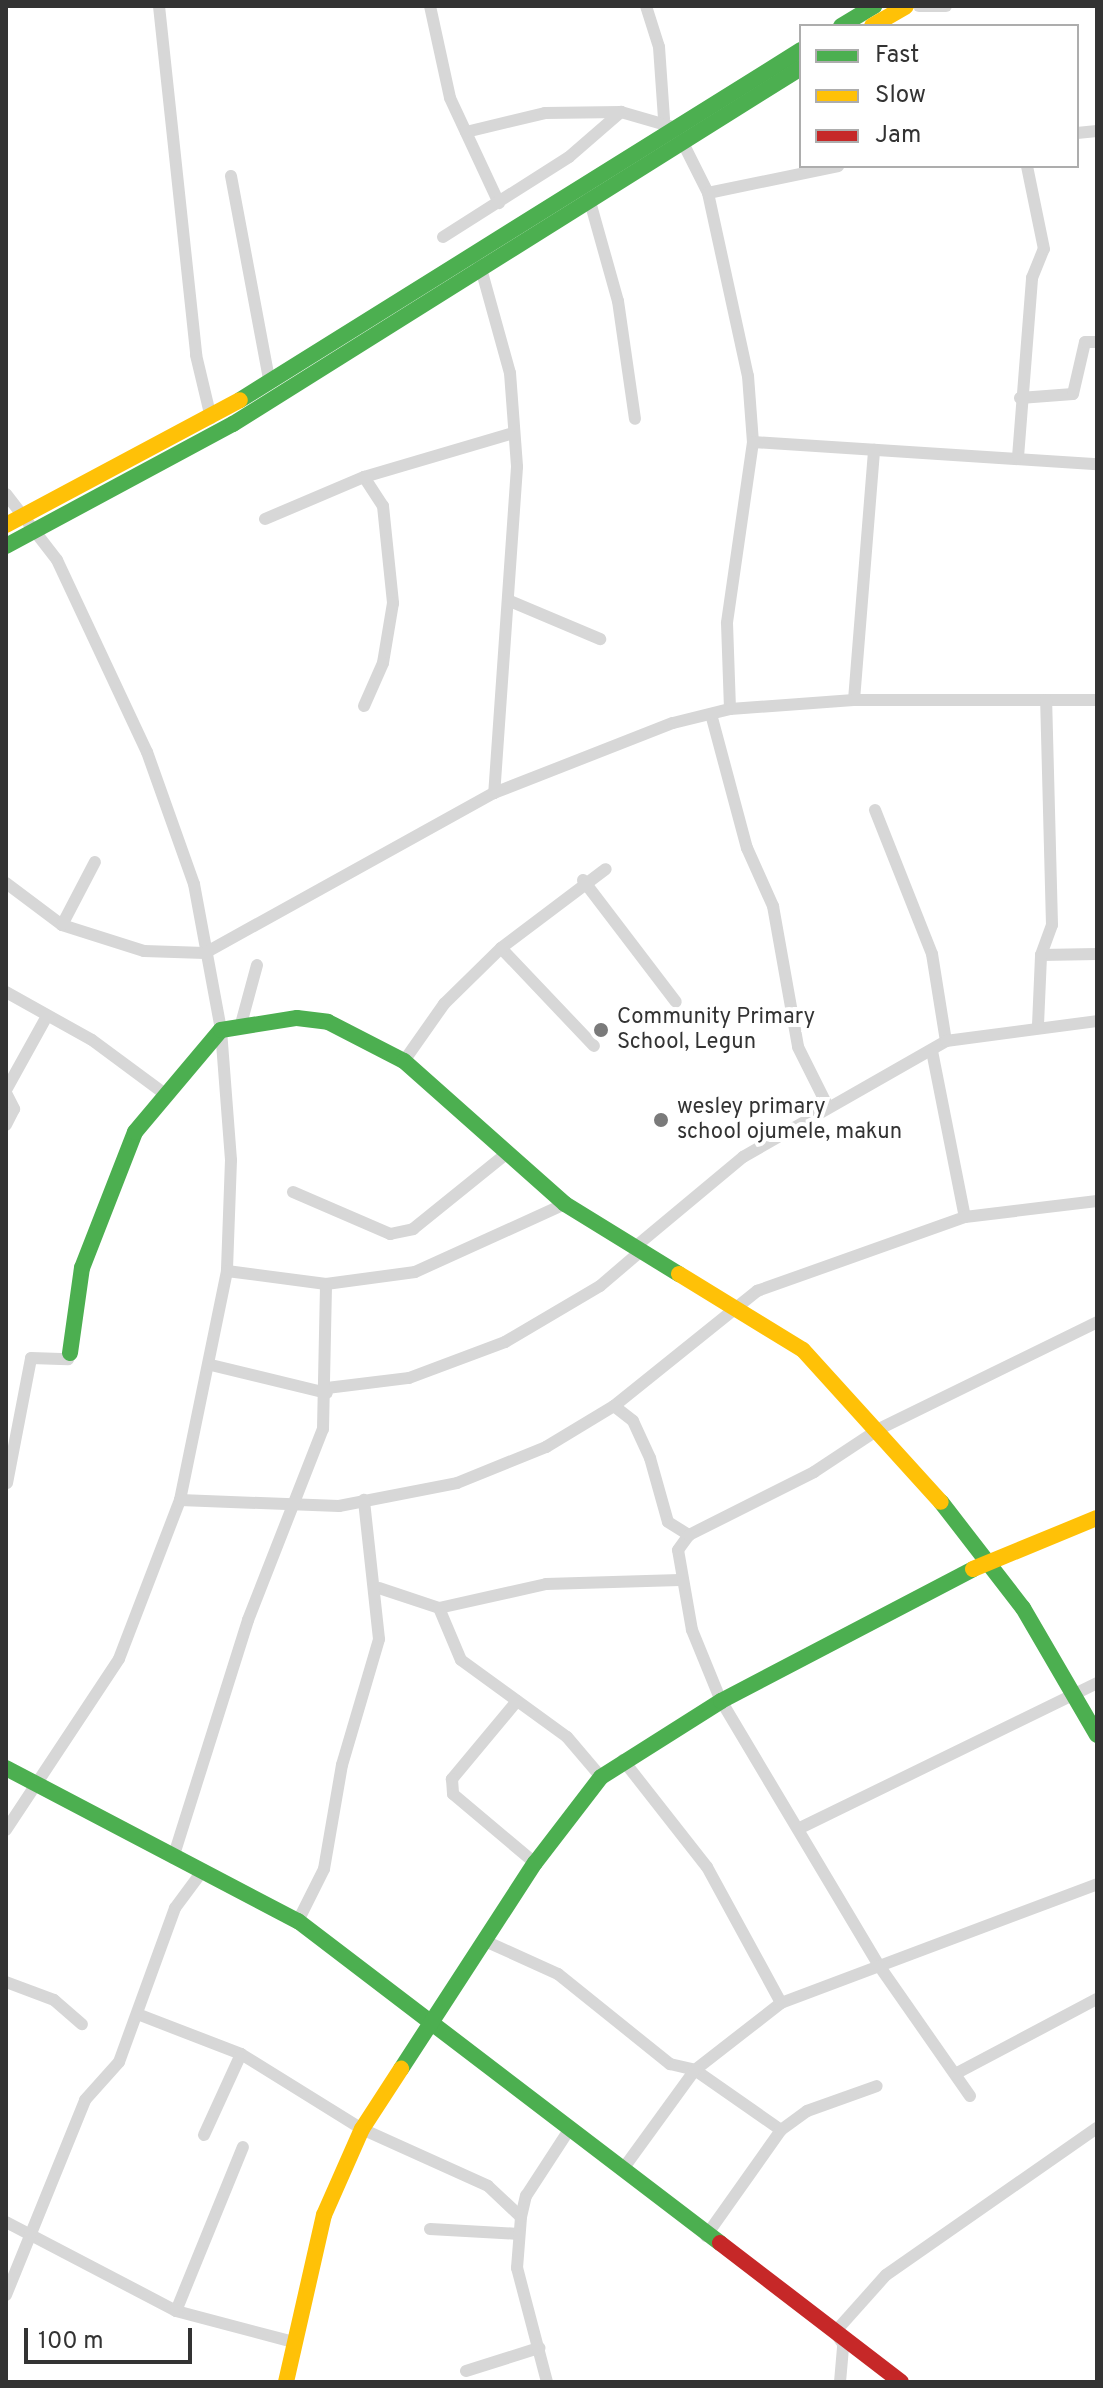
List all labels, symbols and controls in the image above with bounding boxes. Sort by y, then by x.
legend [799,24,1079,168]
text: Fast [875,41,919,71]
text: Slow [875,81,926,111]
text: Jam [875,121,921,151]
place label: Community Primary School, Legun [617,1004,815,1056]
marker: Community Primary School, Legun [592,1021,610,1039]
place label: wesley primary school ojumele, makun [677,1094,902,1146]
marker: wesley primary school ojumele, makun [652,1111,670,1129]
scale bar [28,2312,196,2362]
text: 100 m [38,2327,104,2357]

